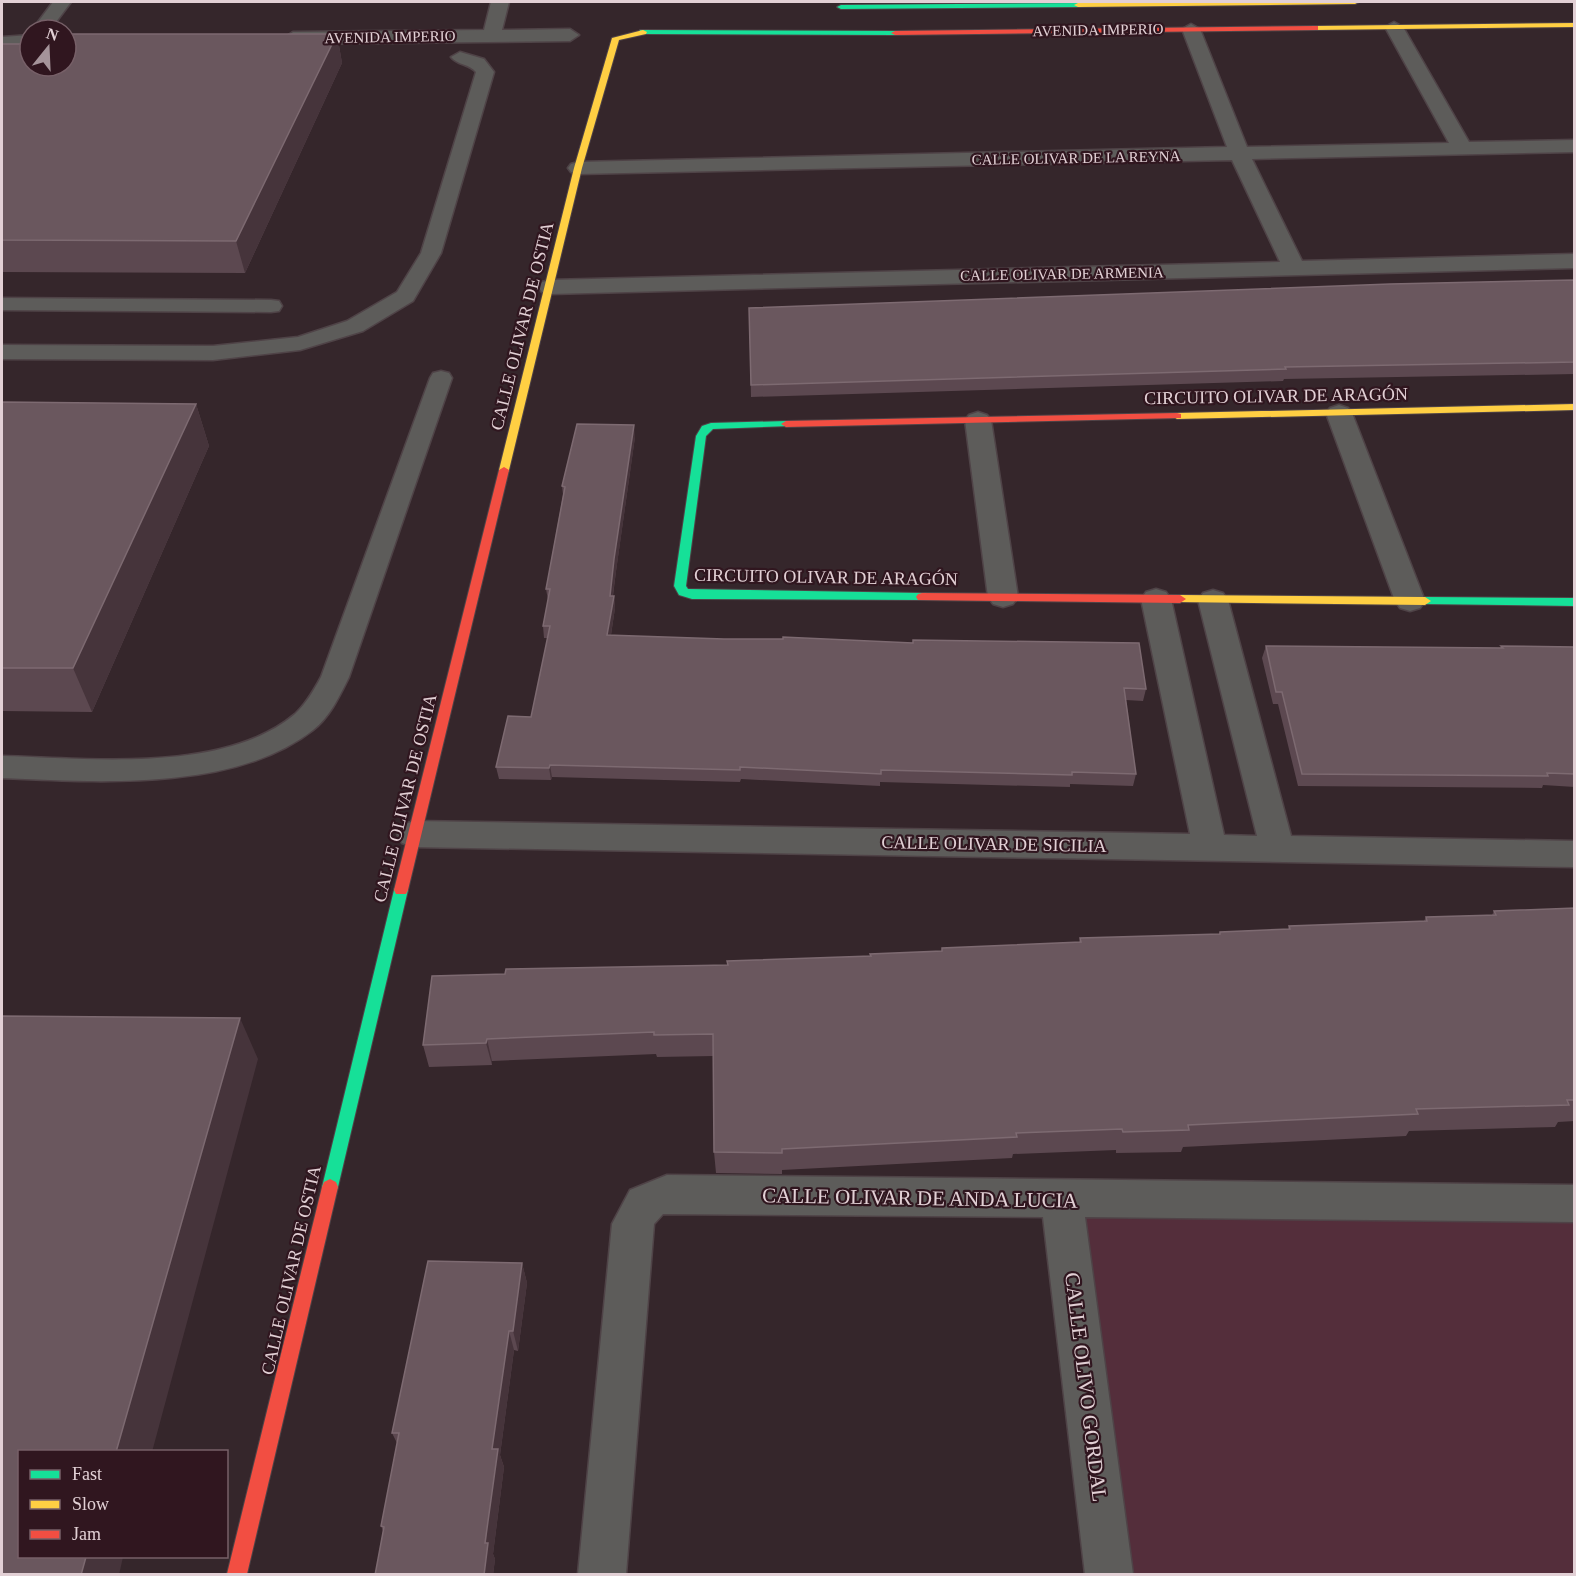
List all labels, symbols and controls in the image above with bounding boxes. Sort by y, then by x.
north arrow [18,18,78,78]
street label: AVENIDA IMPERIO [1032,21,1164,39]
text: N [44,24,61,44]
street label: AVENIDA IMPERIO [324,28,456,46]
street label: CALLE OLIVAR DE LA REYNA [971,148,1181,168]
street label: CALLE OLIVAR DE OSTIA [486,220,558,432]
street label: CALLE OLIVAR DE ARMENIA [960,264,1164,284]
street label: CIRCUITO OLIVAR DE ARAGÓN [1144,383,1408,408]
street label: CIRCUITO OLIVAR DE ARAGÓN [694,564,958,589]
street label: CALLE OLIVAR DE OSTIA [369,692,441,904]
street label: CALLE OLIVAR DE SICILIA [881,832,1107,856]
street label: CALLE OLIVAR DE OSTIA [257,1163,325,1377]
street label: CALLE OLIVAR DE ANDA LUCIA [762,1183,1079,1213]
street label: CALLE OLIVO GORDAL [1060,1271,1112,1503]
legend [18,1450,228,1558]
text: Fast [72,1464,102,1484]
text: Slow [72,1494,109,1514]
text: Jam [72,1524,101,1544]

